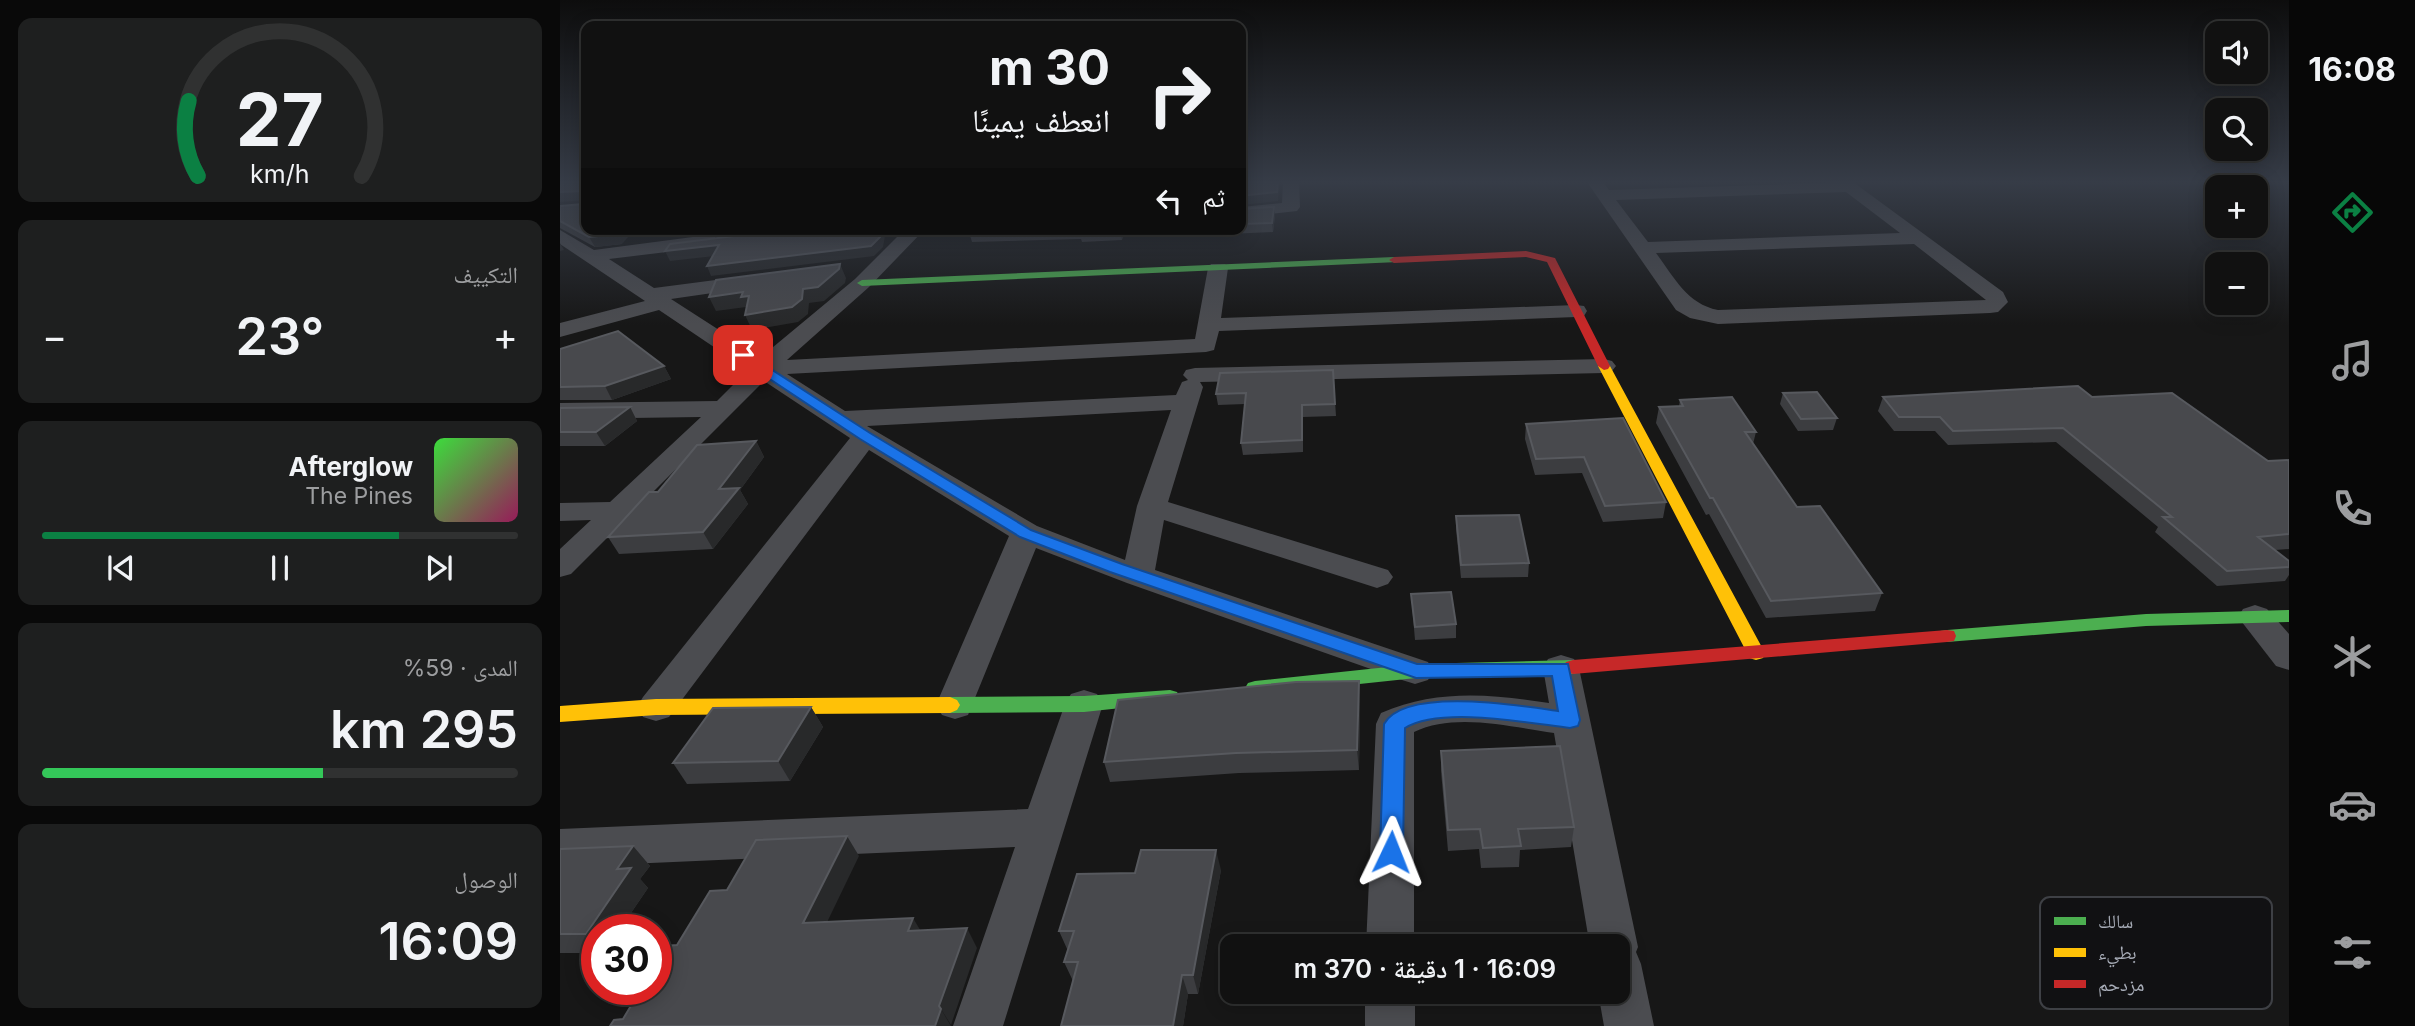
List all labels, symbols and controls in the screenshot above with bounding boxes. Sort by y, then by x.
map controls [2205,21,2268,315]
button: sound [2205,21,2268,84]
text: 30 m [989,38,1110,97]
icon: right [1134,49,1225,140]
text: 16:08 [2308,50,2396,89]
text: 27 [236,75,324,164]
button: search [2205,98,2268,161]
text: انعطف يمينًا [972,101,1110,140]
text: km/h [250,159,310,189]
button: + [2205,175,2268,238]
icon: left [1150,182,1188,220]
text: ثم [1202,182,1225,213]
icon: directions [2328,188,2377,237]
button: − [2205,252,2268,315]
text: التكييف [453,261,518,289]
text: 23° [236,305,324,368]
text: − [42,313,67,359]
text: + [493,313,518,359]
pin [713,325,773,385]
icon: arrive [724,336,762,374]
icon: music [2328,336,2377,385]
text: Afterglow [289,451,413,482]
text: The Pines [305,482,413,510]
icon: phone [2328,484,2377,533]
icon: previous [102,549,140,587]
icon: pause [261,549,299,587]
icon: next [420,549,458,587]
icon: climate [2328,632,2377,681]
text: المدى · 59% [403,654,518,682]
text: 295 km [330,698,518,761]
icon: car [2328,780,2377,829]
position arrow [1354,815,1428,889]
text: الوصول [454,866,518,894]
legend [2040,897,2272,1009]
text: 16:09 [379,910,518,973]
text: سالك [2098,910,2133,933]
speed limit sign: 30 [581,914,672,1005]
icon: filters [2328,928,2377,977]
text: بطيء [2098,941,2137,968]
text: 16:09 · 1 دقيقة · 370 m [1294,953,1556,984]
text: مزدحم [2098,973,2144,997]

